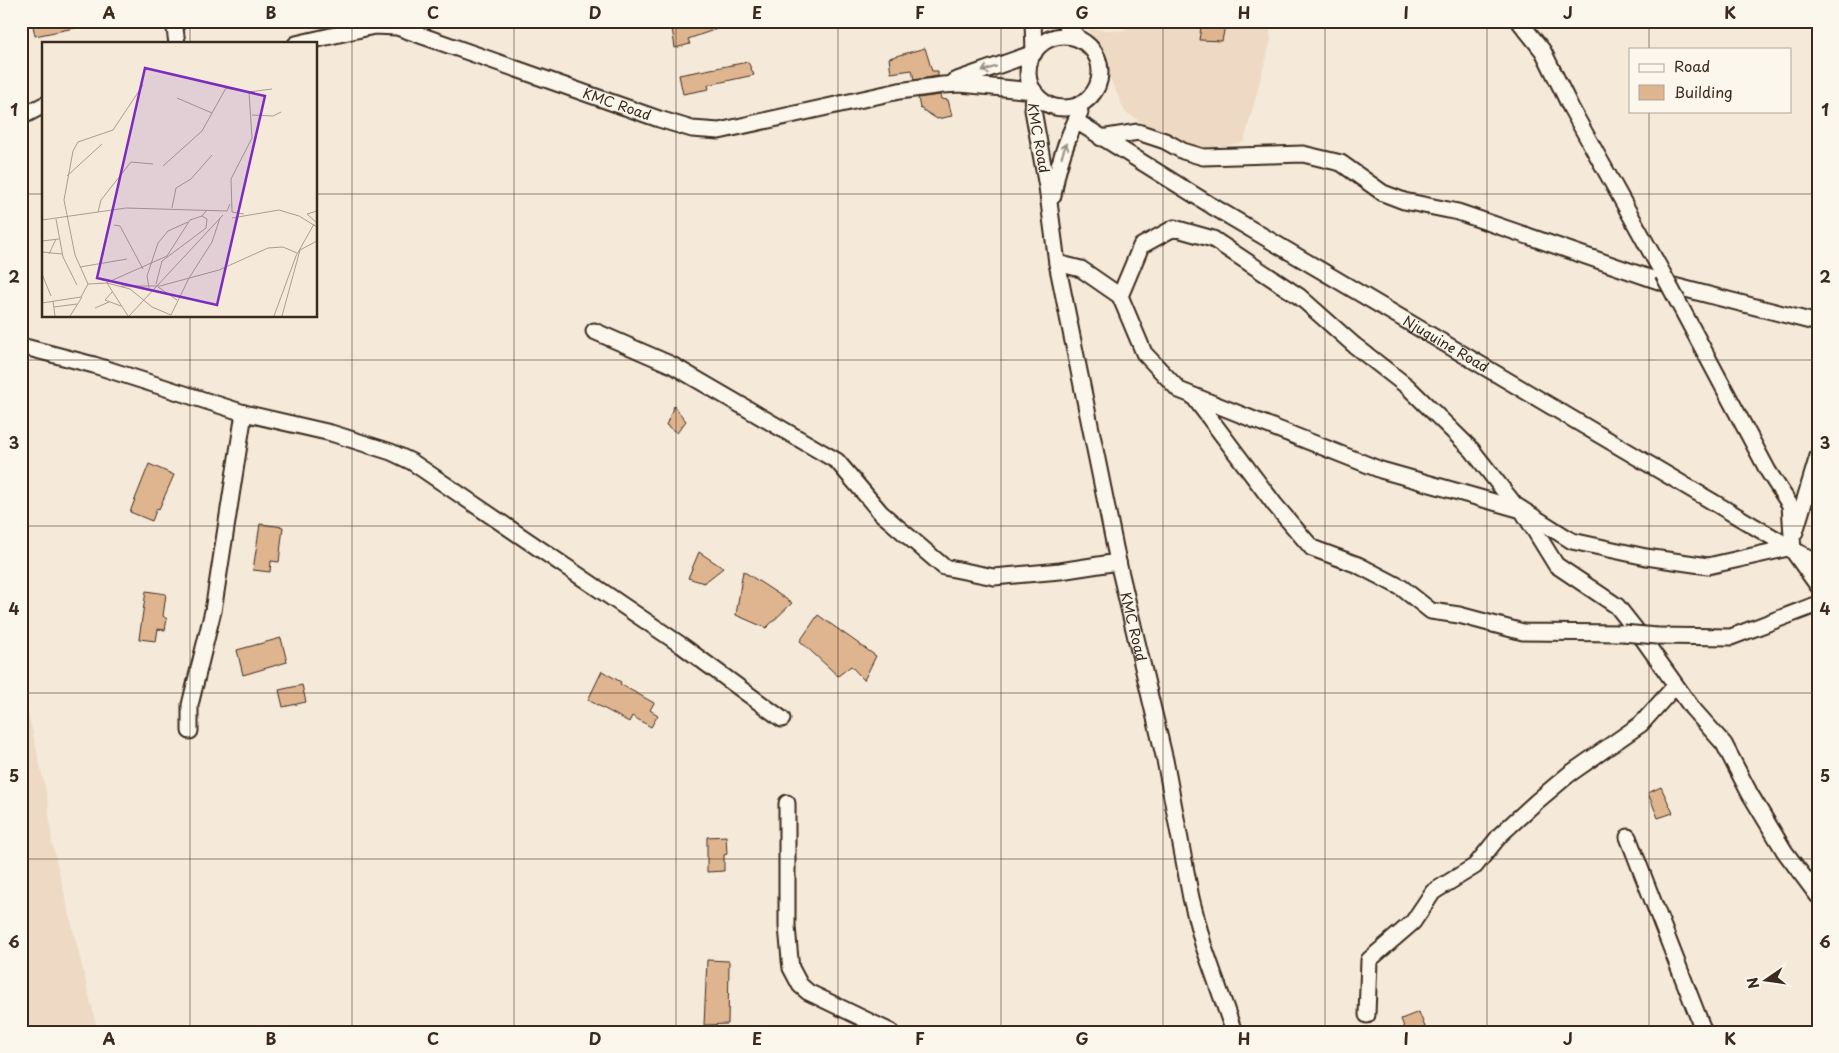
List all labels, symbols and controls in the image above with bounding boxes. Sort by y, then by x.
text: A [103,0,116,24]
text: B [266,0,277,24]
text: C [427,0,439,24]
text: D [589,0,601,24]
text: E [752,0,762,24]
text: F [915,0,925,24]
text: G [1075,0,1089,24]
text: H [1238,0,1250,24]
text: I [1403,0,1409,24]
text: J [1563,0,1573,24]
text: K [1724,0,1736,24]
inset map [42,42,318,318]
legend [1629,48,1792,112]
text: Road [1674,54,1710,77]
one-way arrow [982,65,997,74]
text: Building [1674,80,1733,103]
street label: KMC Road [580,82,654,125]
text: 1 [10,97,18,121]
text: 1 [1821,97,1829,121]
street label: KMC Road [1023,102,1055,175]
one-way arrow [1060,143,1069,159]
text: 2 [8,264,20,288]
text: 2 [1819,264,1831,288]
street label: Njuguine Road [1399,310,1493,377]
text: 3 [9,430,19,454]
text: 3 [1820,430,1830,454]
street label: KMC Road [1115,590,1152,663]
text: 4 [9,596,20,620]
text: 4 [1820,596,1831,620]
text: 5 [9,763,19,787]
text: 5 [1820,763,1830,787]
text: 6 [8,929,20,953]
text: 6 [1819,929,1831,953]
north arrow [1742,956,1792,1006]
text: N [1741,975,1764,991]
text: A [103,1026,116,1050]
text: B [266,1026,277,1050]
text: C [427,1026,439,1050]
text: D [589,1026,601,1050]
text: E [752,1026,762,1050]
text: F [915,1026,925,1050]
text: G [1075,1026,1089,1050]
text: H [1238,1026,1250,1050]
text: I [1403,1026,1409,1050]
text: J [1563,1026,1573,1050]
text: K [1724,1026,1736,1050]

